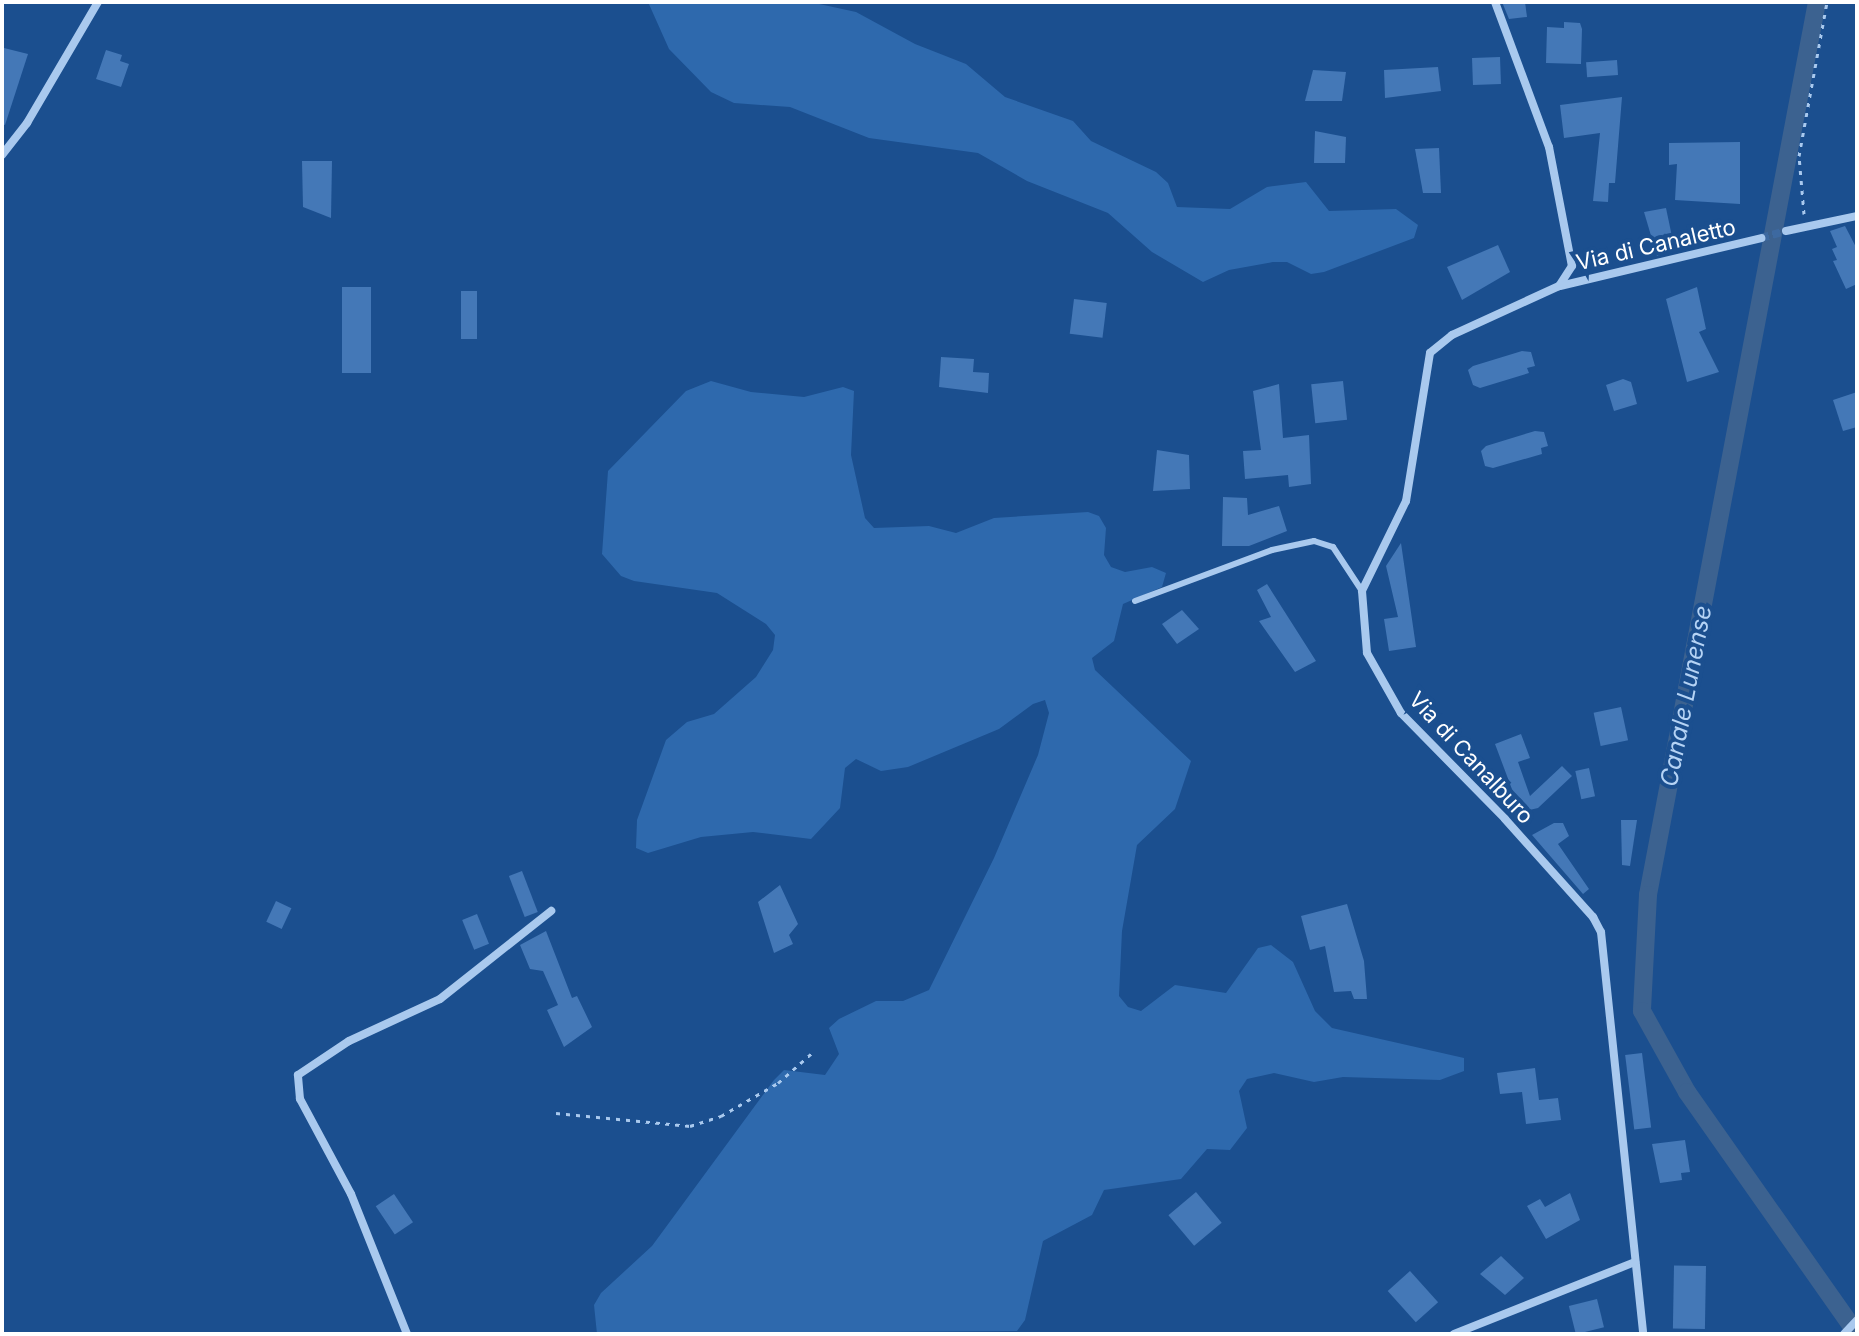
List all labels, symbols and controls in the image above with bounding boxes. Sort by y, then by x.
street label: Via di Canaletto [1574,214,1738,276]
water label: Canale Lunense [1654,603,1718,789]
street label: Via di Canalburo [1403,687,1539,829]

